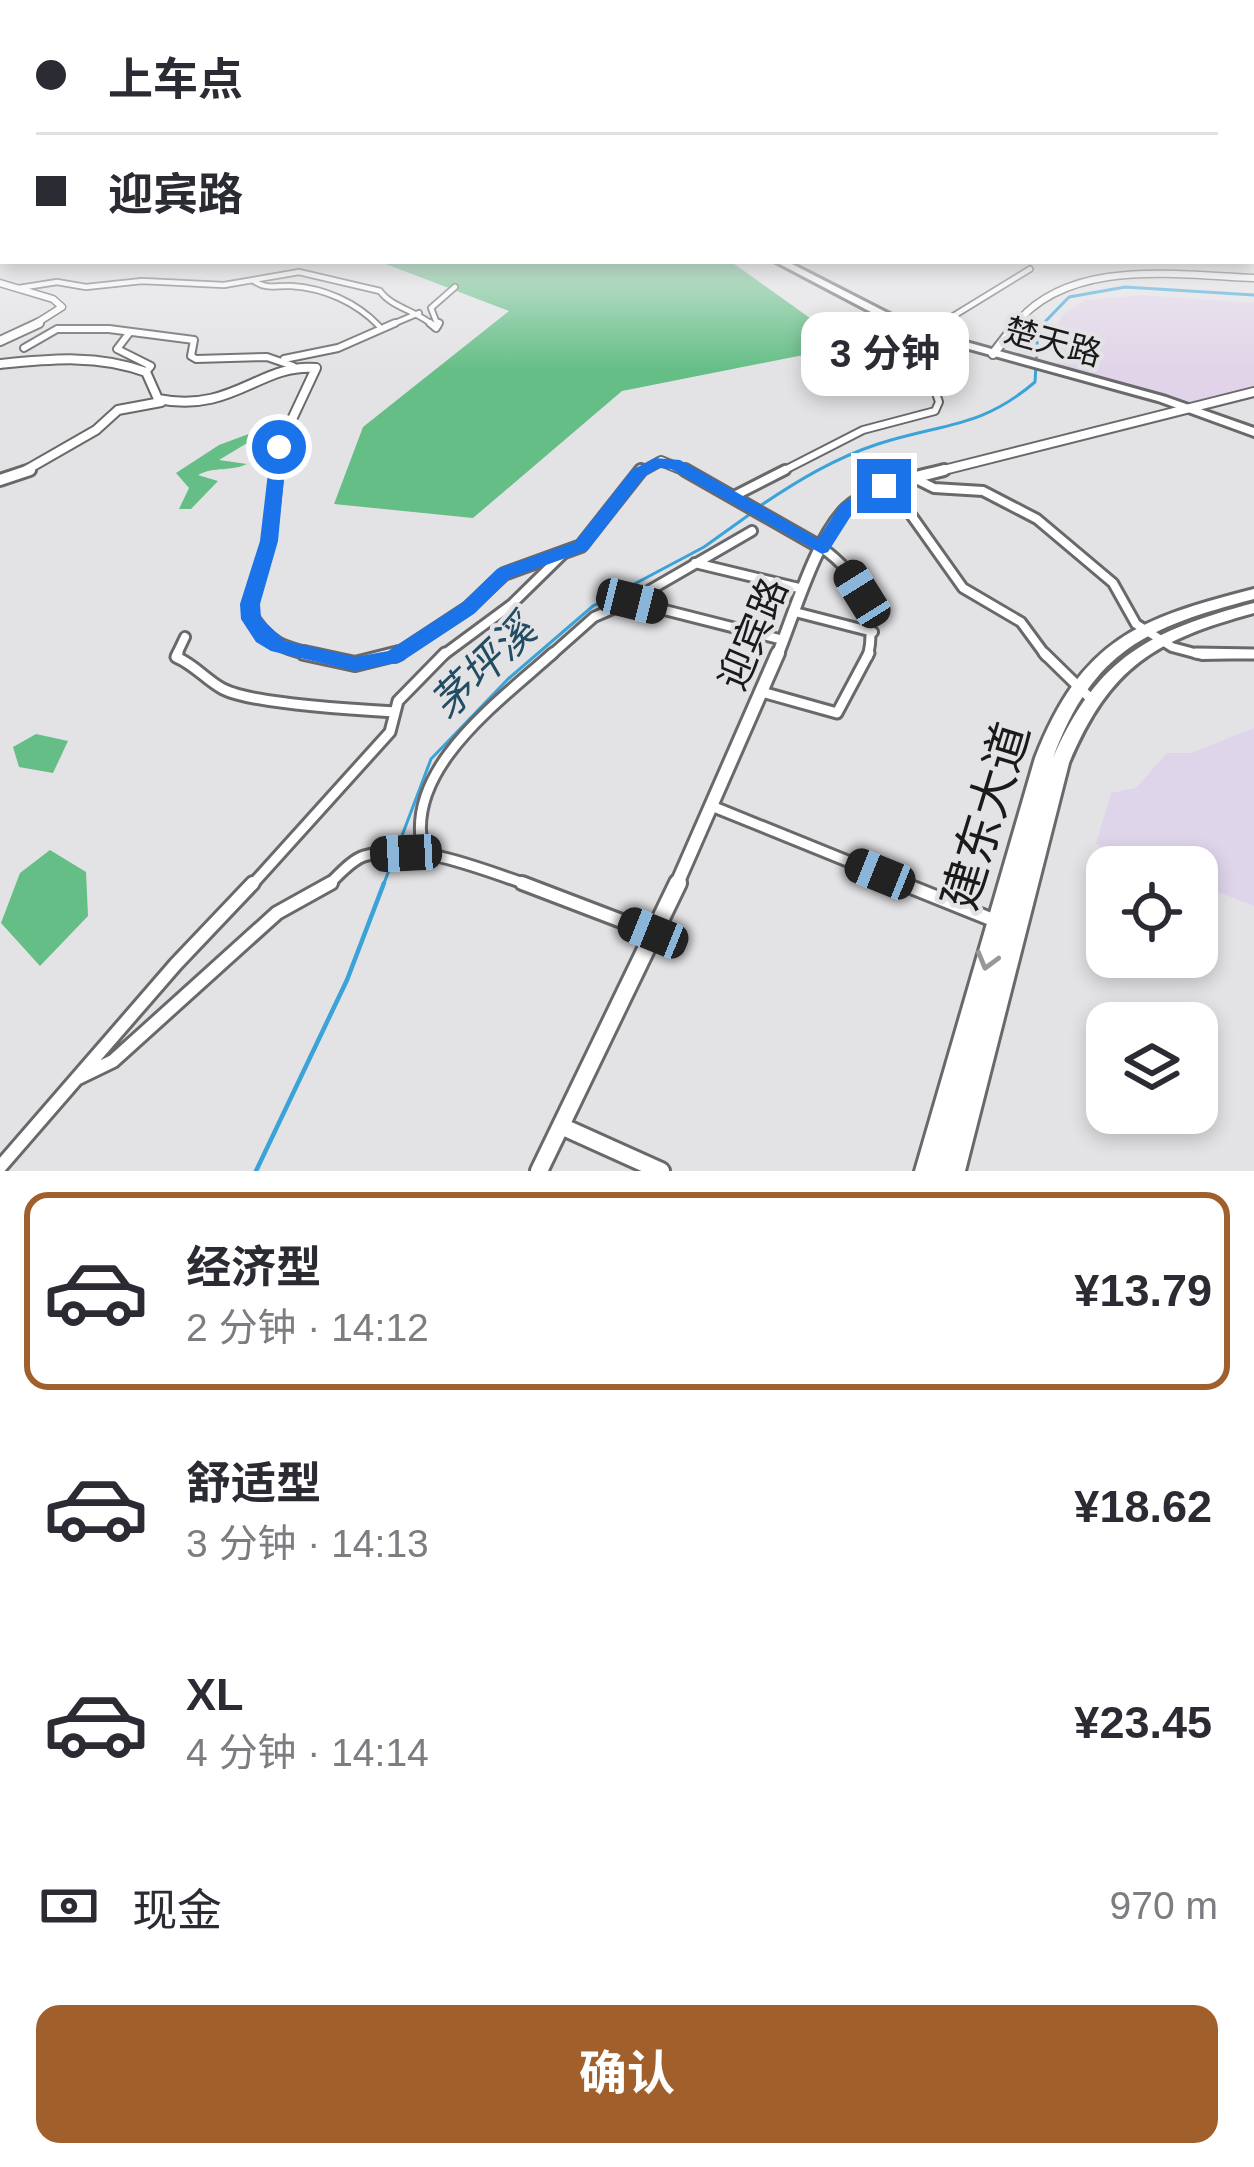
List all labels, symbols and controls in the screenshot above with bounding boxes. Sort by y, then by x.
text: 上车点 [108,54,243,105]
text: 迎宾路 [108,169,243,220]
street label: 楚天路 [1000,311,1106,373]
callout: 3 分钟 [800,312,968,396]
text: 3 分钟 [830,332,940,375]
route start [252,420,306,474]
route end [857,459,911,513]
car [828,554,896,634]
street label: 迎宾路 [710,572,796,696]
car [593,575,671,627]
water label: 茅坪溪 [421,604,548,728]
street label: 建东大道 [933,716,1039,916]
car [369,833,443,873]
car [840,844,920,904]
map controls [1086,846,1218,1134]
button: locate [1086,846,1218,978]
car [613,903,693,963]
one-way arrow [976,950,1001,971]
button: layers [1086,1002,1218,1134]
icon: car [42,1237,150,1345]
text: 经济型 [186,1242,321,1293]
text: ¥13.79 [1074,1265,1212,1316]
text: 2 分钟 · 14:12 [186,1306,429,1349]
icon: car [42,1453,150,1561]
text: 舒适型 [186,1458,321,1509]
text: ¥18.62 [1074,1481,1212,1532]
text: 3 分钟 · 14:13 [186,1522,429,1565]
icon: car [42,1669,150,1777]
text: XL [186,1669,244,1720]
text: ¥23.45 [1074,1697,1212,1748]
text: 4 分钟 · 14:14 [186,1731,429,1774]
icon: cash [36,1873,102,1939]
text: 970 m [1110,1884,1218,1927]
text: 现金 [132,1885,222,1936]
button: 确认 [36,2005,1218,2143]

